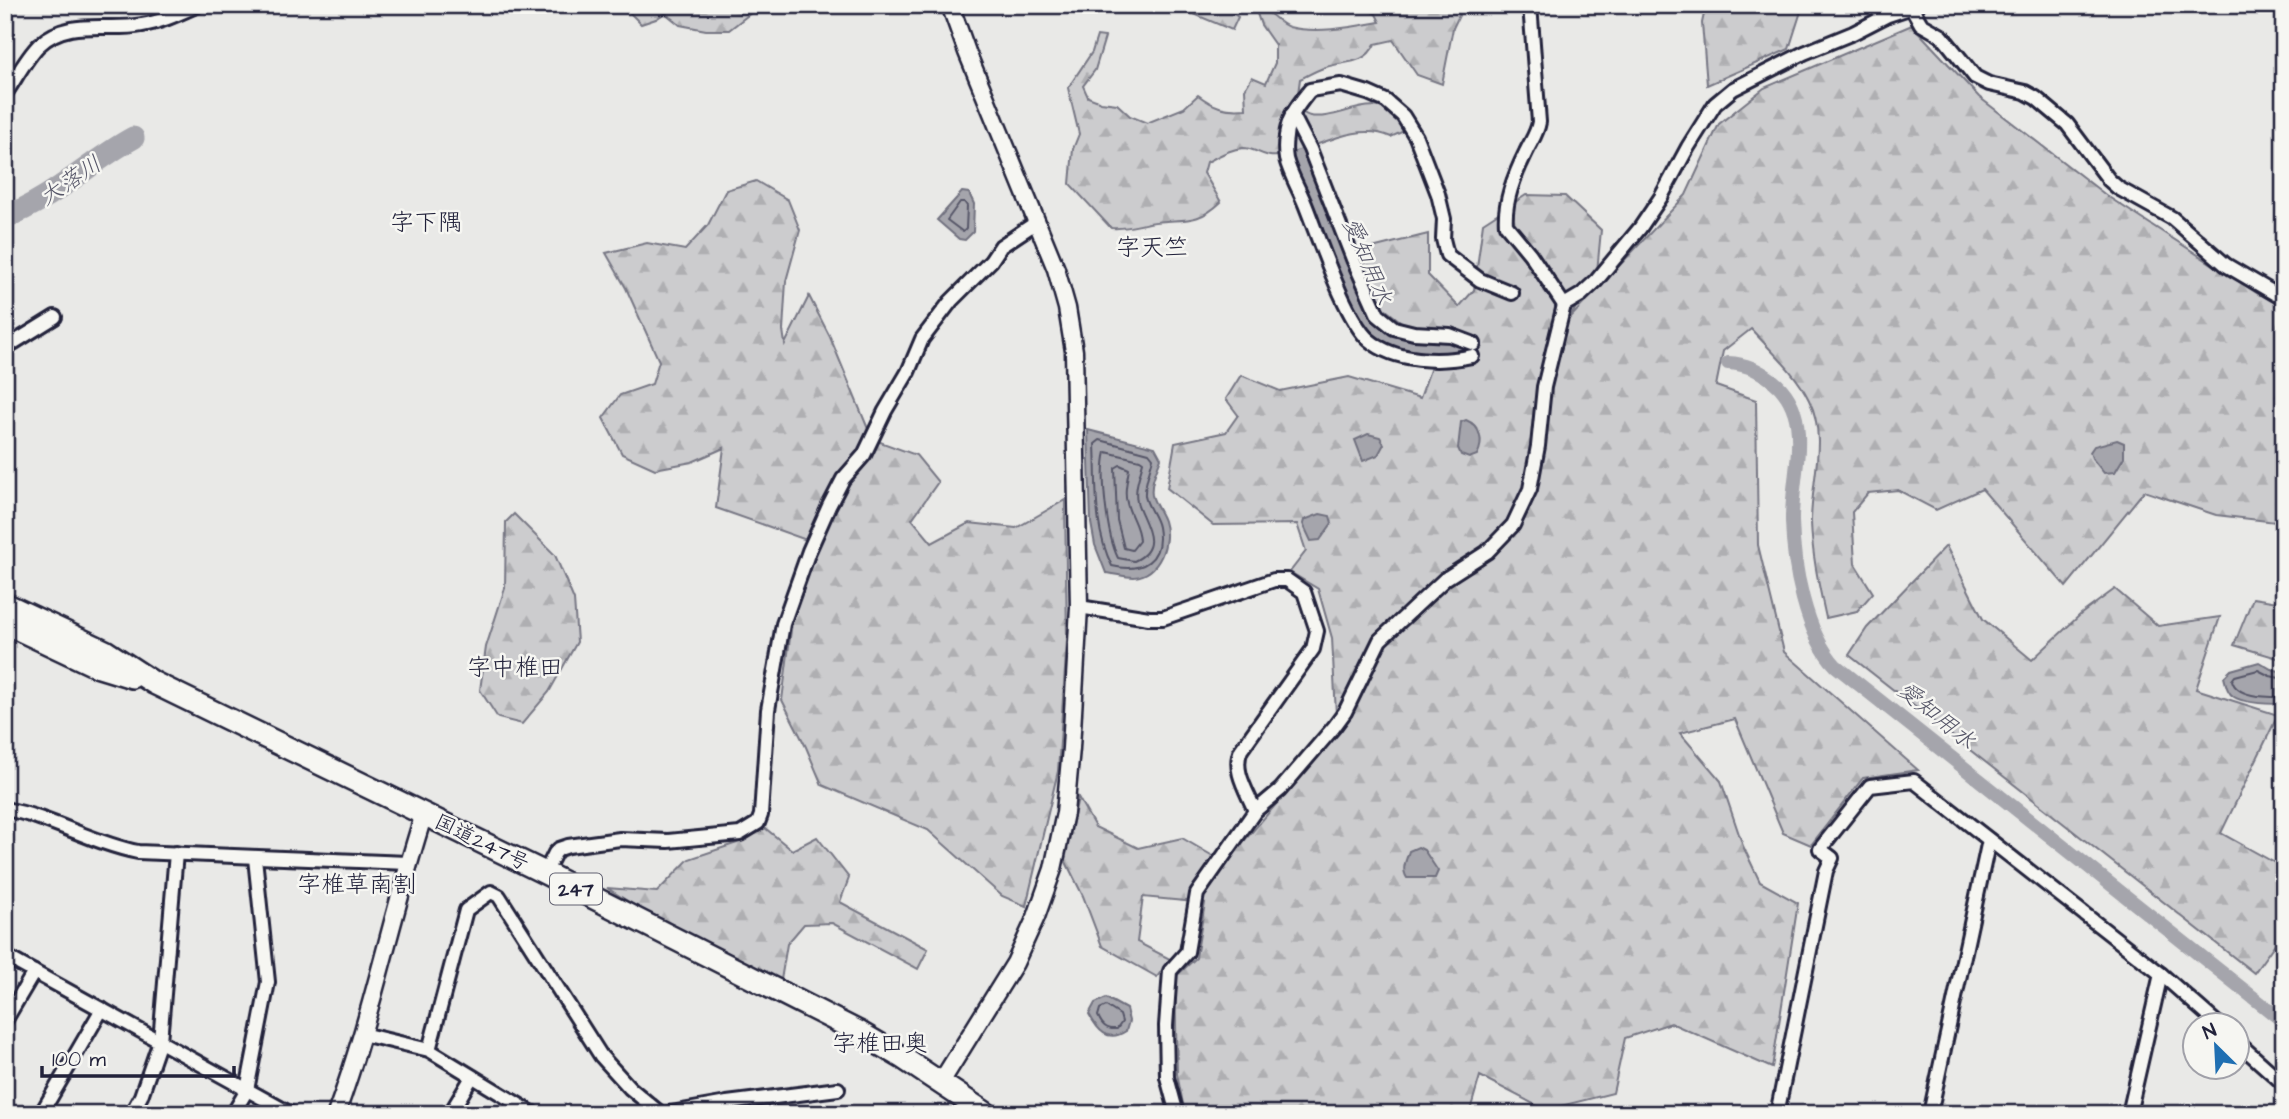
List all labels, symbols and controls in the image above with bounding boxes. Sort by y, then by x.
water label: 大落川 [33,148,108,213]
district label: 字下隅 [390,206,462,240]
water label: 愛知用水 [1334,213,1400,310]
district label: 字天竺 [1116,231,1188,265]
district label: 字中椎田 [467,651,563,685]
water label: 愛知用水 [1891,674,1982,757]
street label: 国道247号 [429,807,534,878]
district label: 字椎草南割 [297,868,417,902]
road number: 247 [550,874,602,904]
north arrow [2180,1010,2250,1080]
text: N [2199,1017,2221,1047]
district label: 字椎田奥 [832,1027,928,1061]
scale bar [42,1035,234,1079]
text: 100 m [52,1045,107,1074]

